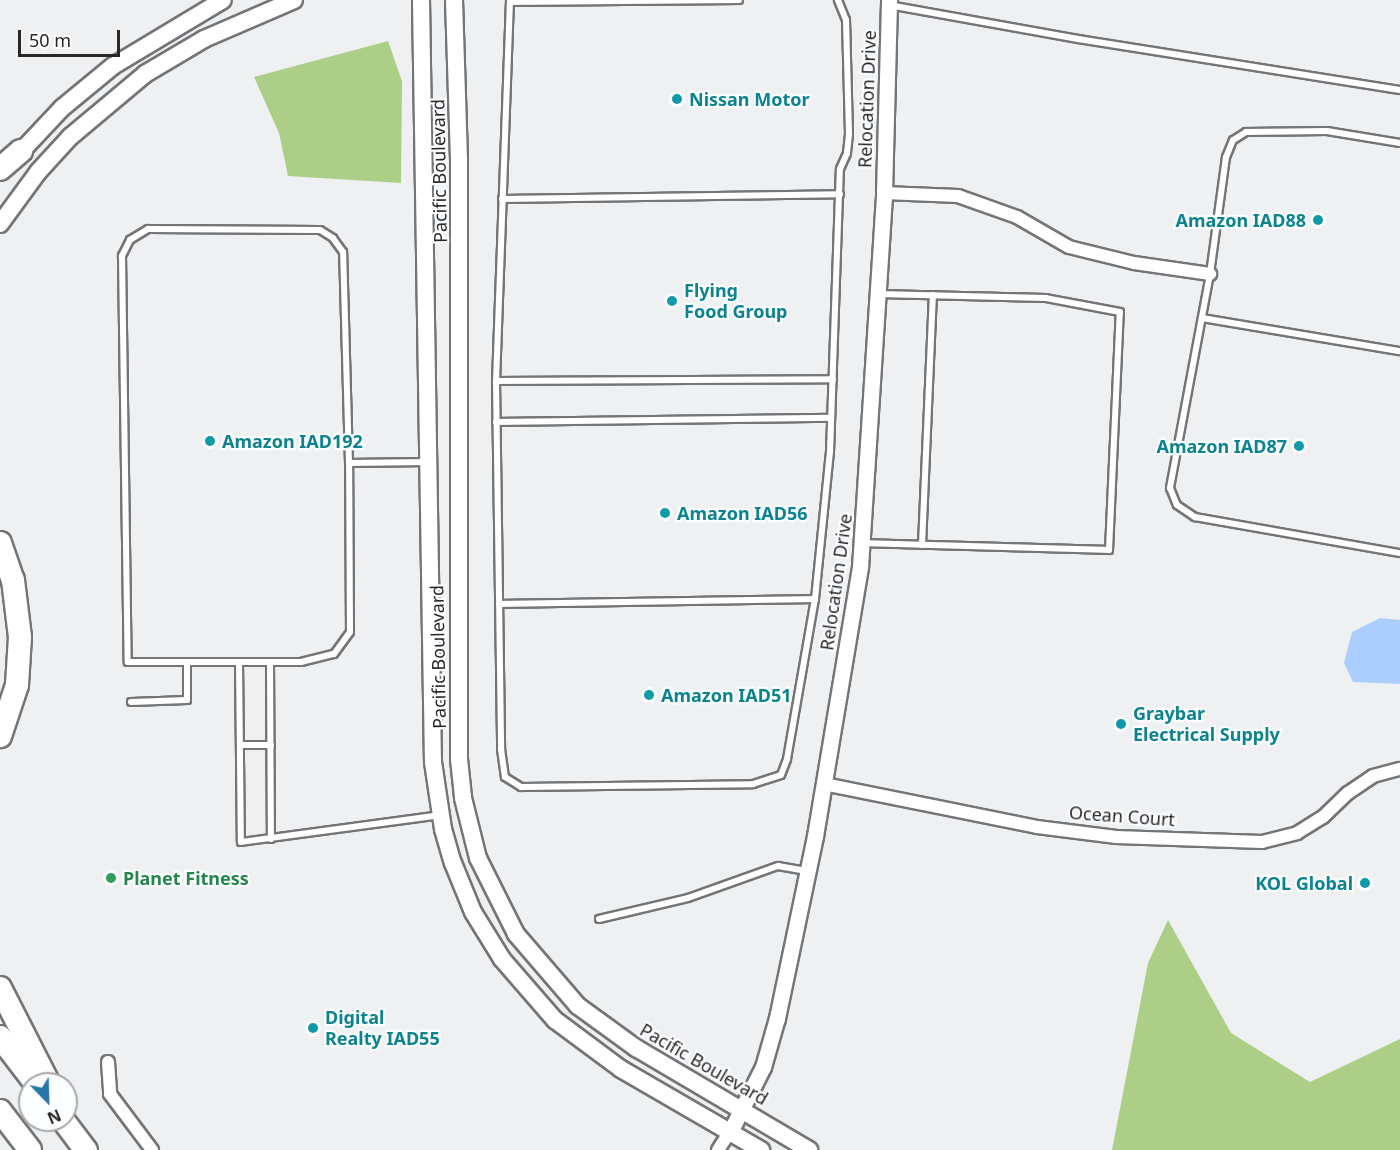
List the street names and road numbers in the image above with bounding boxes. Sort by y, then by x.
street label: Relocation Drive [854,30,880,168]
street label: Pacific Boulevard [427,99,451,243]
street label: Relocation Drive [816,512,856,652]
street label: Pacific Boulevard [426,585,450,729]
street label: Ocean Court [1068,802,1176,830]
street label: Pacific Boulevard [636,1019,772,1109]

